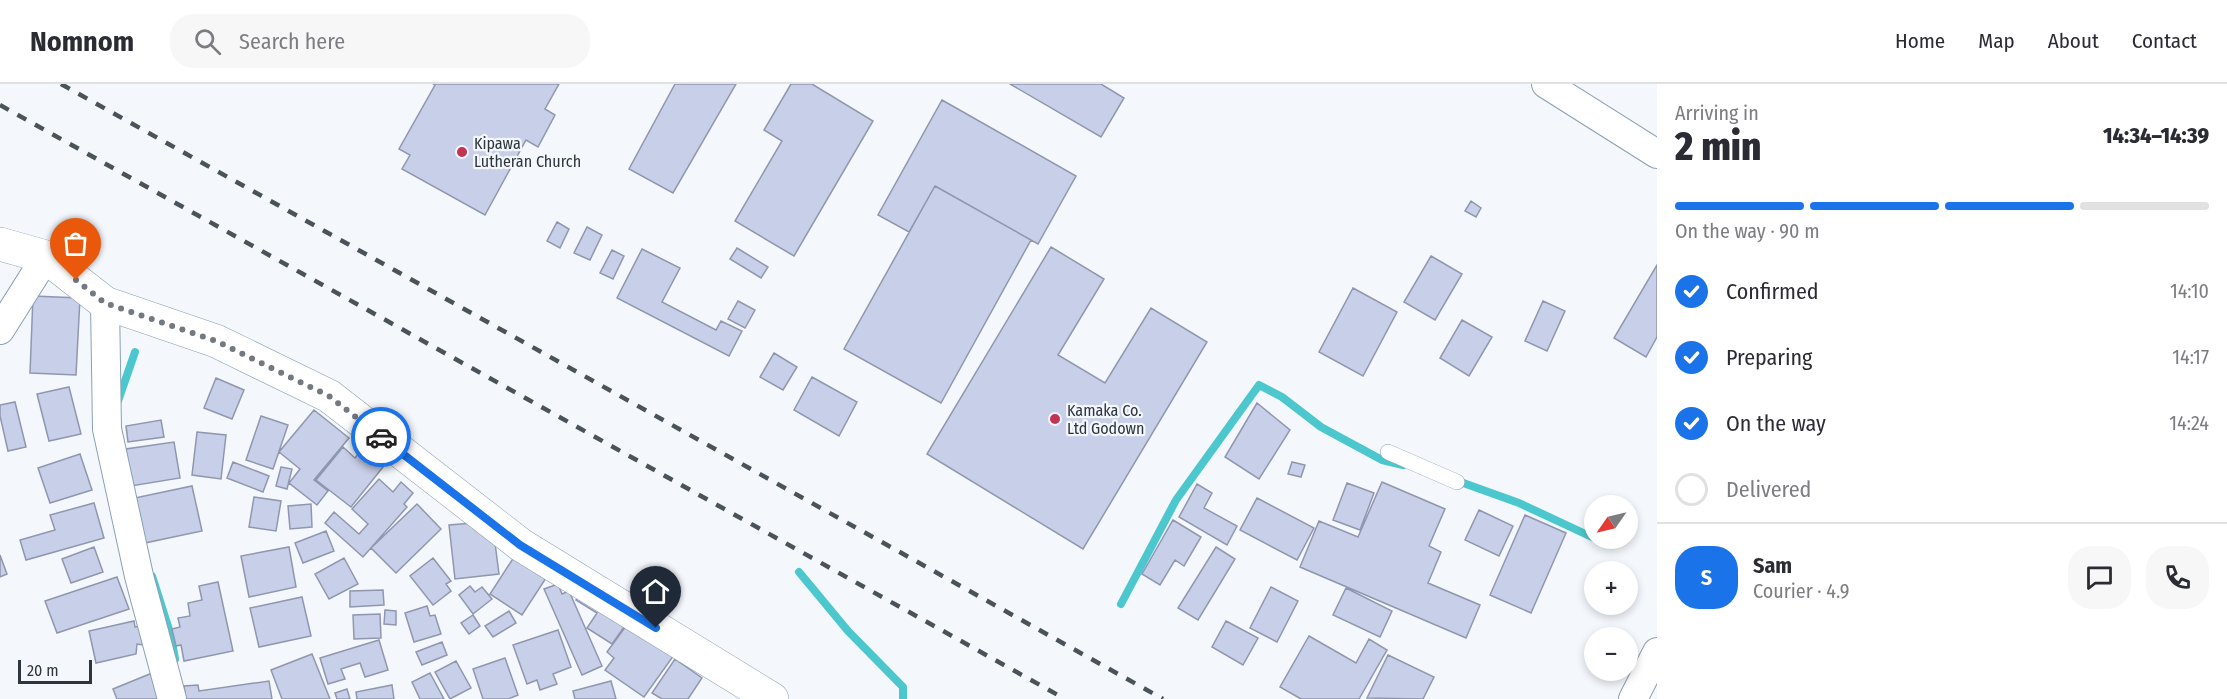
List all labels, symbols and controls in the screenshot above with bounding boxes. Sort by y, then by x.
search box [170,14,590,68]
text: Nomnom [30,25,134,58]
icon: search [191,25,224,58]
text: Search here [239,28,345,55]
text: Home [1895,28,1945,54]
text: Map [1978,28,2015,54]
text: About [2048,28,2099,54]
text: Contact [2132,28,2197,54]
text: Arriving in [1675,101,1759,125]
text: 14:34–14:39 [2103,122,2209,149]
text: 2 min [1675,124,1761,170]
place label: Kipawa Lutheran Church [474,134,581,171]
marker: Kipawa Lutheran Church [455,145,469,159]
pin [50,218,101,280]
text: On the way · 90 m [1675,219,1820,243]
icon: bag [59,227,92,260]
icon: check [1675,275,1708,308]
text: Confirmed [1726,278,1819,305]
text: 14:10 [2170,279,2209,303]
icon: check [1675,341,1708,374]
text: Preparing [1726,344,1812,371]
text: 14:17 [2172,345,2209,369]
place label: Kamaka Co. Ltd Godown [1067,401,1145,438]
courier [351,407,411,467]
icon: check [1675,407,1708,440]
text: On the way [1726,410,1826,437]
text: 14:24 [2169,411,2209,435]
marker: Kamaka Co. Ltd Godown [1048,412,1062,426]
icon: car [365,421,398,454]
text: Delivered [1726,476,1811,503]
north arrow [1584,495,1638,549]
map controls [1584,495,1638,681]
button: chat [2068,546,2131,609]
button: phone [2146,546,2209,609]
text: Sam [1753,552,1792,579]
button: + [1584,561,1638,615]
text: S [1701,564,1712,591]
pin [630,566,681,628]
icon: home [639,575,672,608]
text: Courier · 4.9 [1753,579,1849,603]
button: − [1584,627,1638,681]
scale bar [18,657,92,684]
text: 20 m [27,661,58,680]

